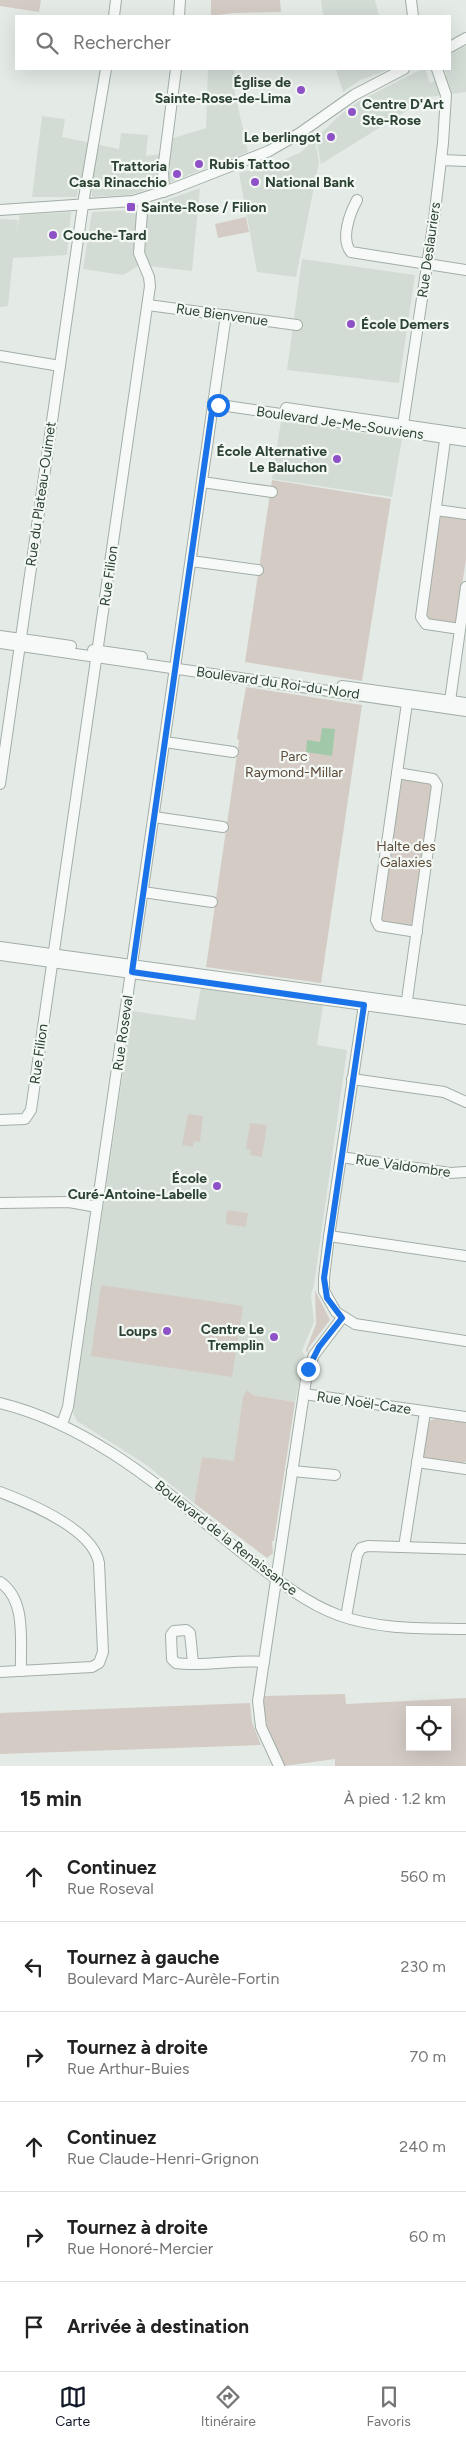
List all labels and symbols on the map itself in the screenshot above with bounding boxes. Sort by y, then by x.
place label: Église de Sainte-Rose-de-Lima [155,74,291,107]
marker: Église de Sainte-Rose-de-Lima [295,84,307,96]
place label: Centre D'Art Ste-Rose [362,96,444,129]
marker: Centre D'Art Ste-Rose [346,106,358,118]
place label: Le berlingot [244,129,321,146]
marker: Le berlingot [325,131,337,143]
place label: Rubis Tattoo [209,156,290,173]
place label: Trattoria Casa Rinacchio [69,158,167,191]
marker: Rubis Tattoo [193,158,205,170]
marker: Trattoria Casa Rinacchio [171,168,183,180]
place label: National Bank [265,174,355,191]
marker: National Bank [249,176,261,188]
place label: Sainte-Rose / Filion [141,199,266,216]
marker: Sainte-Rose / Filion [125,201,137,213]
street label: Rue Deslauriers [414,201,444,299]
place label: Couche-Tard [63,227,147,244]
marker: Couche-Tard [47,229,59,241]
street label: Rue Bienvenue [175,300,270,330]
place label: École Demers [361,316,449,333]
marker: École Demers [345,318,357,330]
route start [207,394,230,417]
street label: Boulevard Je-Me-Souviens [255,403,425,443]
street label: Rue du Plateau-Ouimet [22,421,60,567]
place label: École Alternative Le Baluchon [216,443,327,476]
marker: École Alternative Le Baluchon [331,453,343,465]
street label: Rue Filion [96,545,122,607]
street label: Boulevard du Roi-du-Nord [195,663,361,703]
park label: Parc Raymond-Millar [245,748,343,781]
park label: Halte des Galaxies [376,838,436,871]
street label: Rue Roseval [109,994,137,1072]
street label: Rue Filion [26,1023,52,1085]
street label: Rue Valdombre [354,1151,452,1181]
place label: École Curé-Antoine-Labelle [68,1170,207,1203]
marker: École Curé-Antoine-Labelle [211,1180,223,1192]
place label: Centre Le Tremplin [201,1321,264,1354]
place label: Loups [118,1323,157,1340]
marker: Loups [161,1325,173,1337]
marker: Centre Le Tremplin [268,1331,280,1343]
route end [297,1358,320,1381]
street label: Rue Noël-Caze [316,1388,413,1418]
street label: Boulevard de la Renaissance [151,1477,301,1599]

